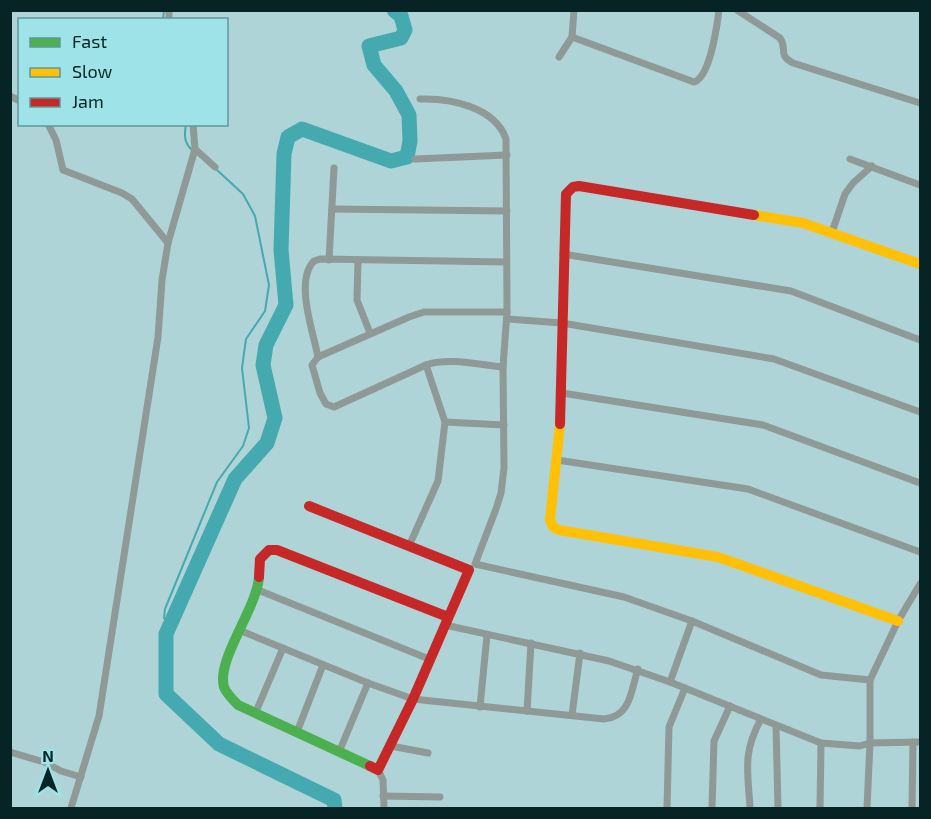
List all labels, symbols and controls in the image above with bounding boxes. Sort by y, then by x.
legend [18,18,228,126]
text: Fast [72,30,107,52]
text: Slow [72,60,113,82]
text: Jam [72,90,104,112]
north arrow [18,741,78,801]
text: N [42,746,54,765]

